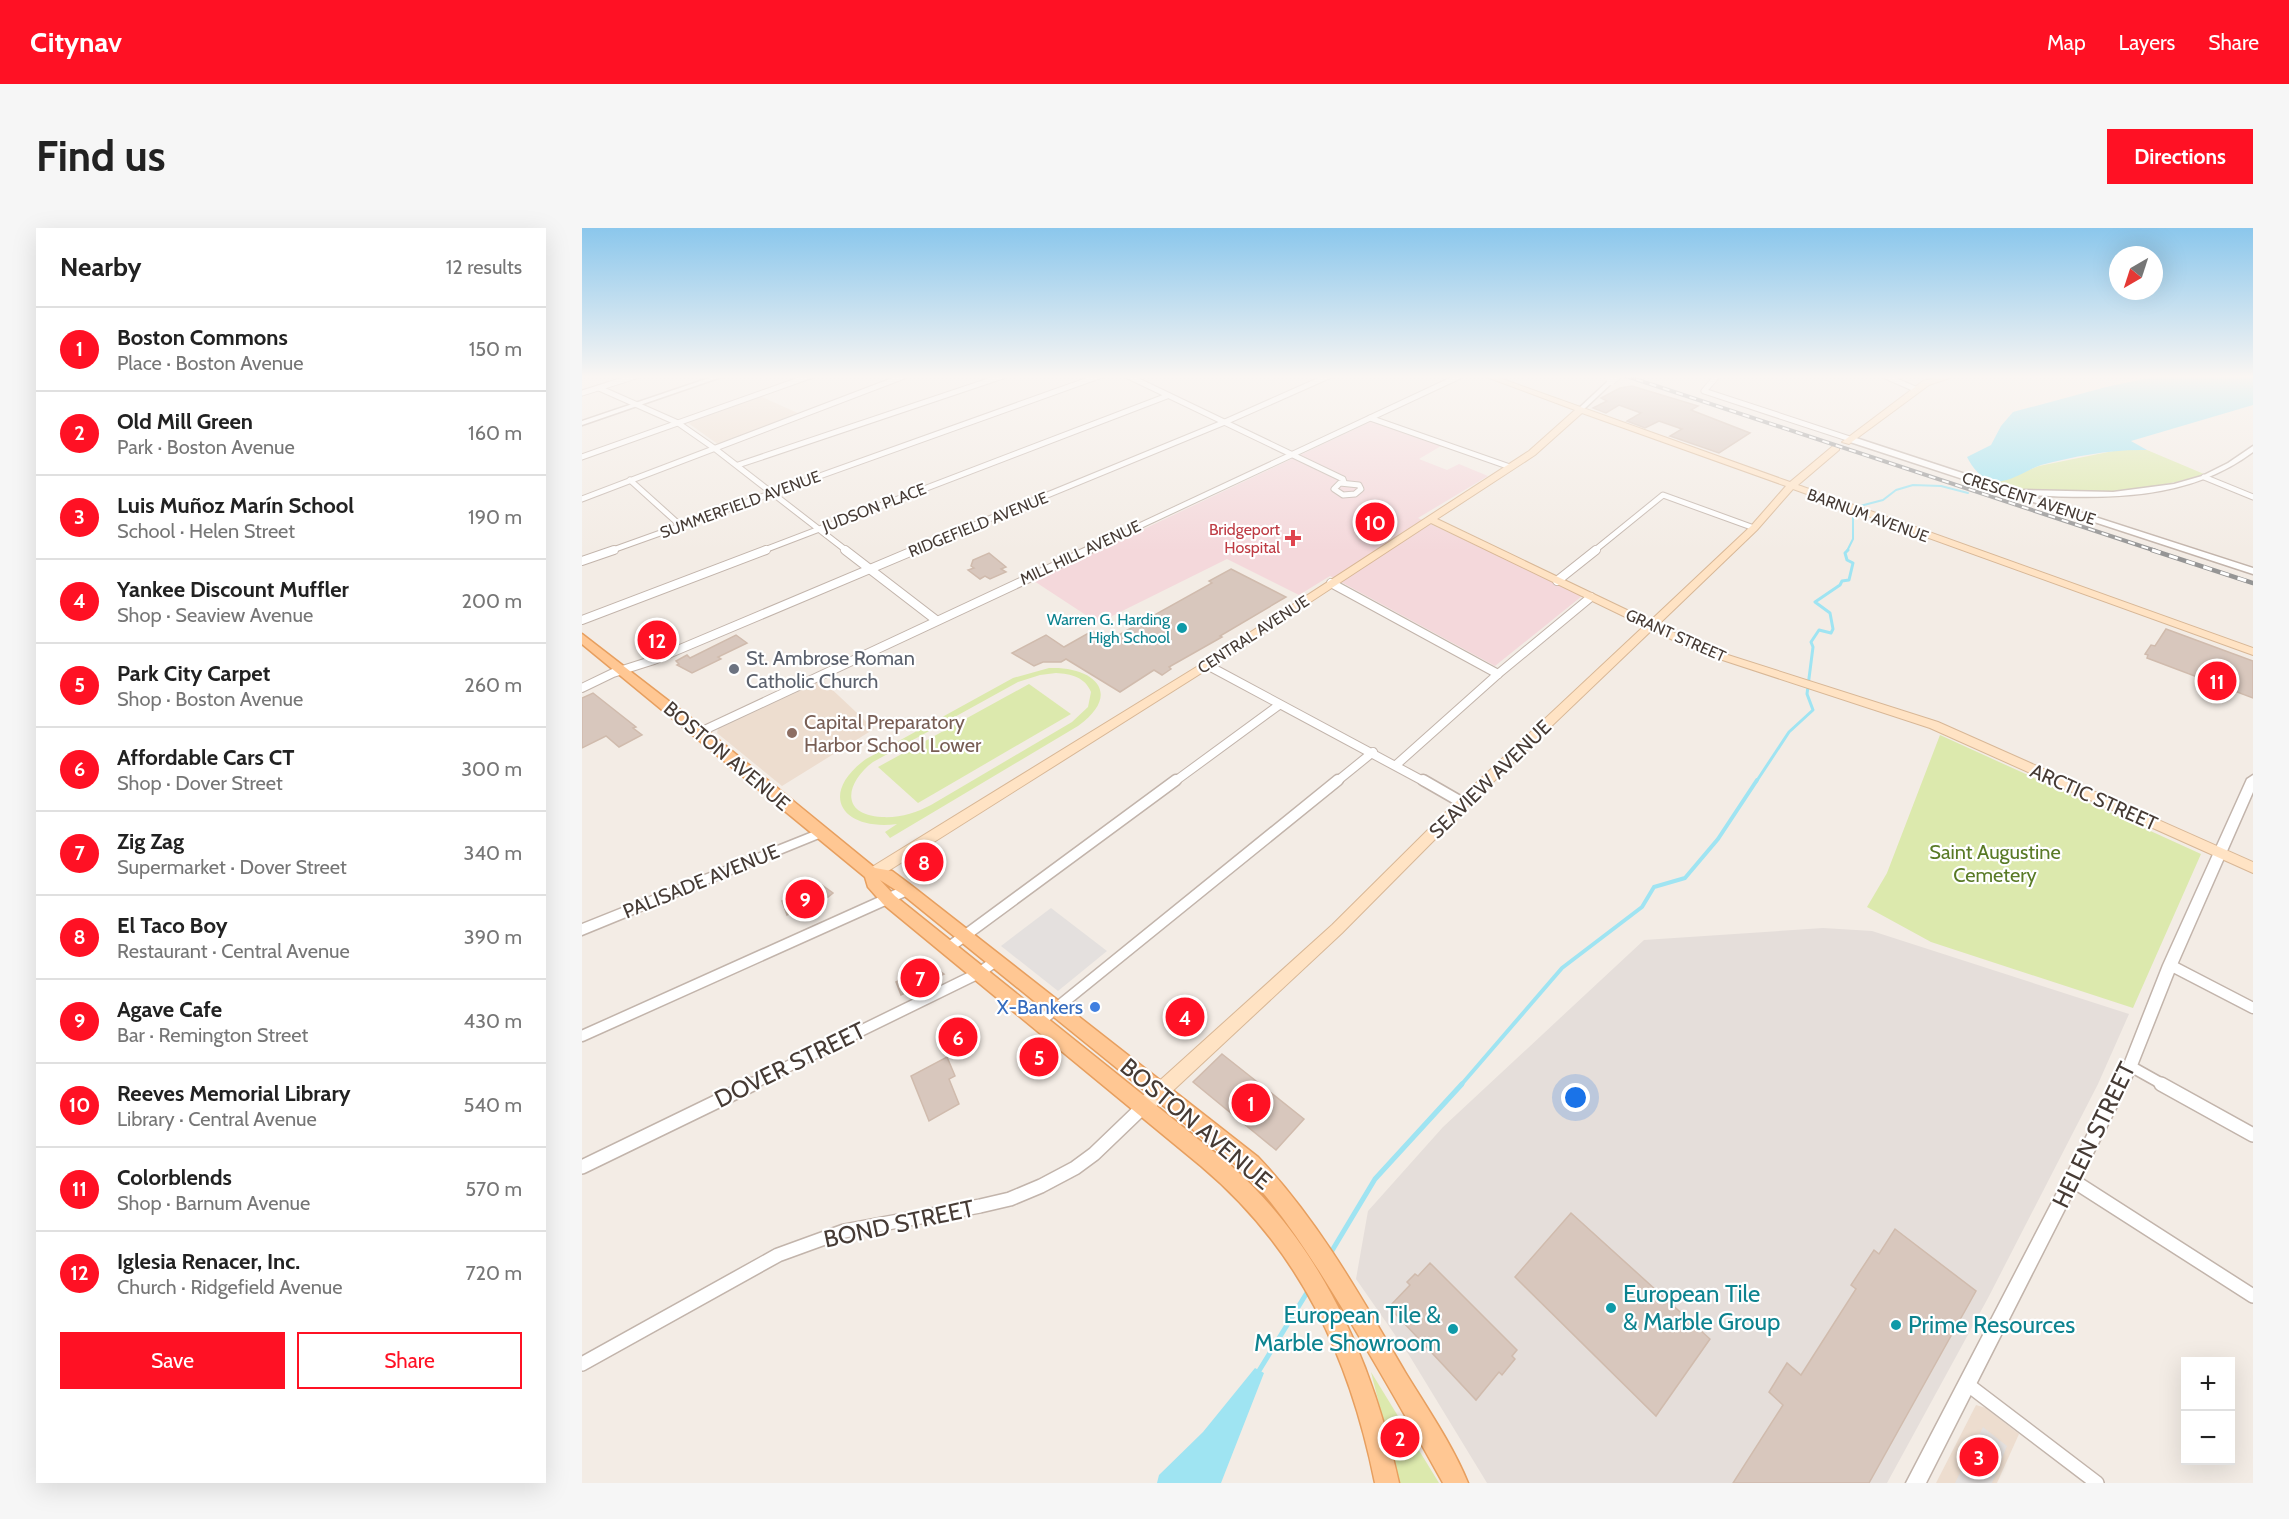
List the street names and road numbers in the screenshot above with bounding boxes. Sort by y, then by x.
street label: SUMMERFIELD AVENUE [657,467,823,542]
street label: CRESCENT AVENUE [1960,468,2098,529]
street label: JUDSON PLACE [819,479,929,536]
street label: BARNUM AVENUE [1805,485,1931,546]
street label: RIDGEFIELD AVENUE [906,488,1051,561]
street label: MILL HILL AVENUE [1017,516,1144,589]
street label: CENTRAL AVENUE [1194,591,1313,678]
street label: GRANT STREET [1623,605,1729,666]
street label: BOSTON AVENUE [659,696,795,816]
street label: SEAVIEW AVENUE [1424,715,1556,843]
street label: ARCTIC STREET [2027,758,2162,836]
street label: PALISADE AVENUE [619,839,783,923]
street label: DOVER STREET [710,1015,870,1114]
street label: BOSTON AVENUE [1115,1052,1278,1195]
street label: HELEN STREET [2046,1057,2141,1212]
street label: BOND STREET [821,1193,977,1254]

